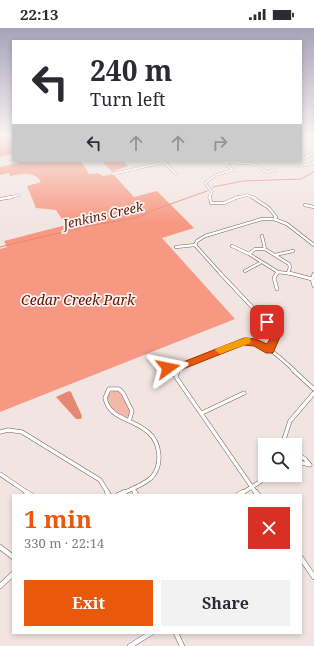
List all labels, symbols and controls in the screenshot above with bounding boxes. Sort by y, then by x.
text: 22:13 [20,4,58,24]
text: 240 m [90,51,172,89]
icon: left [24,56,76,108]
text: Turn left [90,87,165,111]
icon: left [83,132,105,154]
icon: ahead [125,132,147,154]
icon: ahead [167,132,189,154]
icon: right [209,132,231,154]
water label: Jenkins Creek [58,197,145,234]
park label: Cedar Creek Park [21,290,136,309]
pin [250,305,284,339]
icon: arrive [256,311,278,333]
position arrow [147,347,189,389]
map controls [258,438,302,482]
button: search [258,438,302,482]
text: 1 min [24,502,92,535]
button: close [248,507,290,549]
text: 330 m · 22:14 [24,534,104,552]
button: Exit [24,580,153,626]
button: Share [161,580,290,626]

